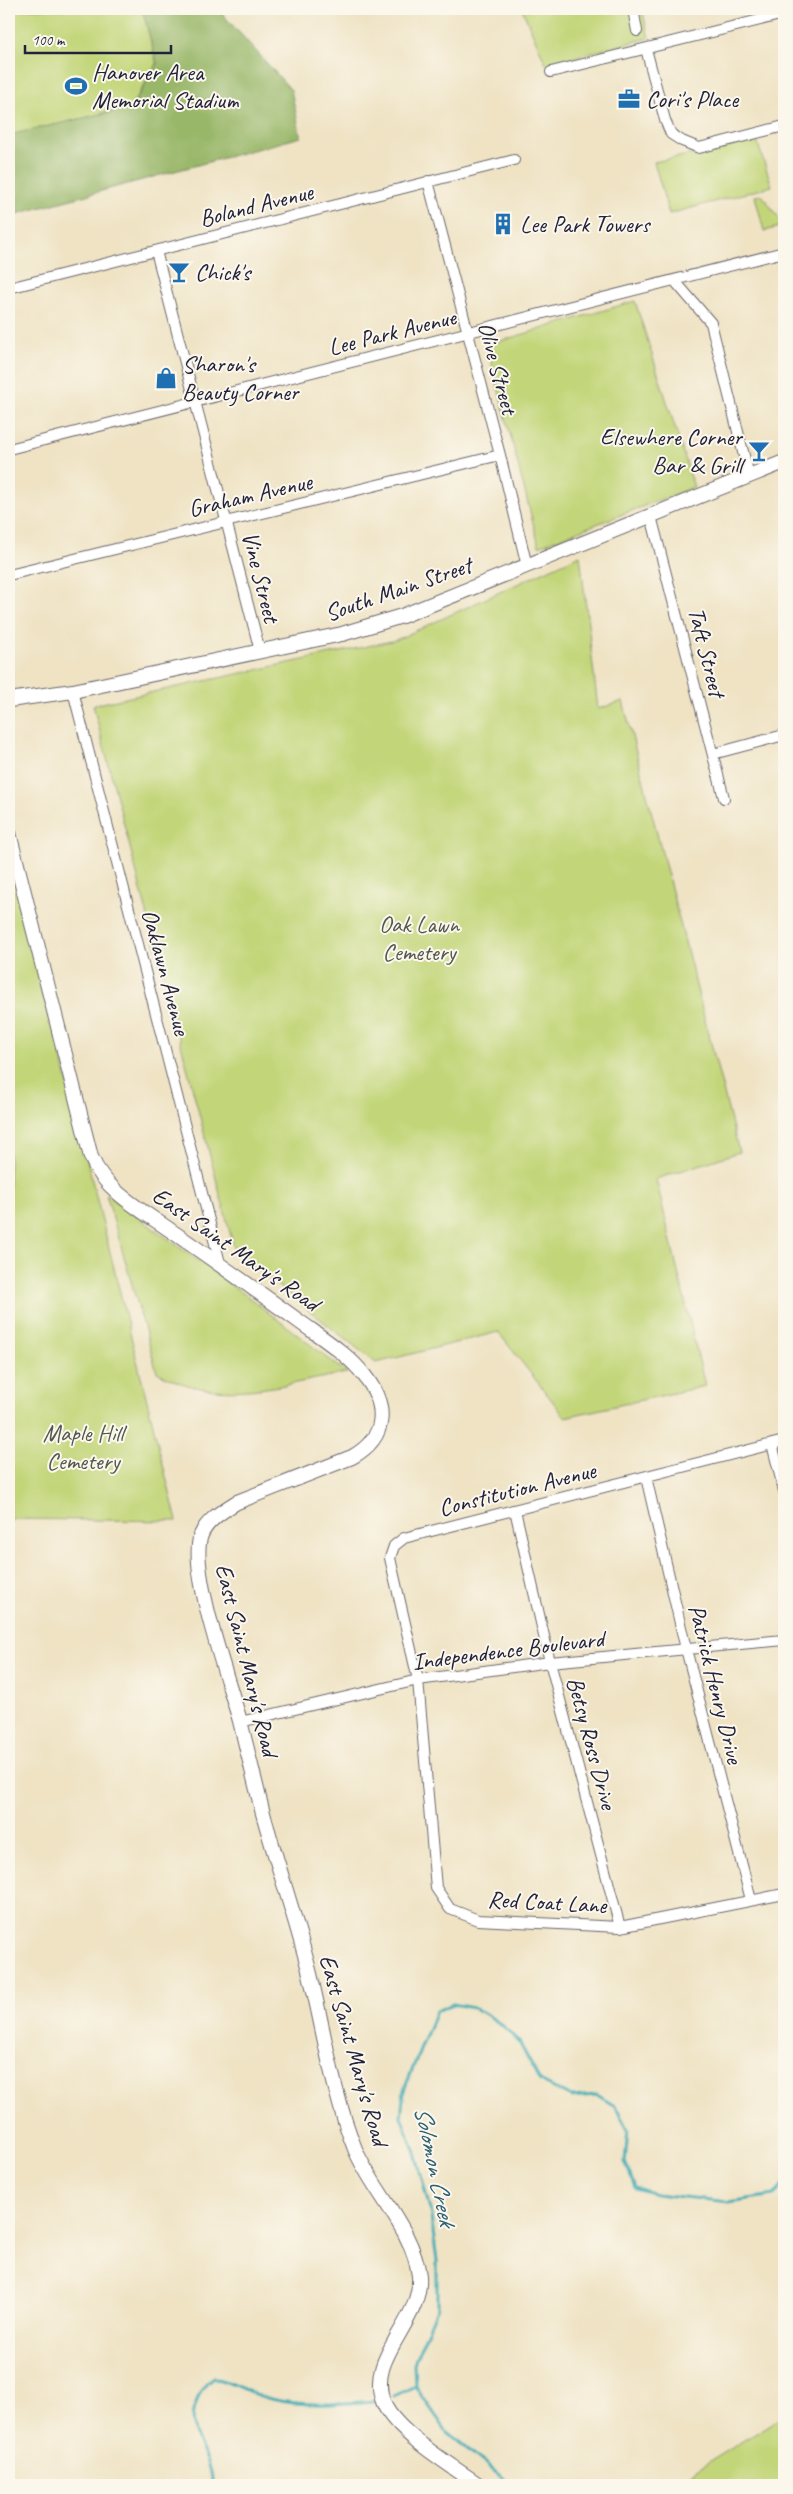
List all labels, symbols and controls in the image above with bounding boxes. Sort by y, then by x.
scale bar [25,22,171,54]
text: 100 m [32,31,66,50]
place label: Hanover Area Memorial Stadium [92,57,239,115]
sports icon: Hanover Area Memorial Stadium [63,73,89,99]
place label: Cori's Place [646,84,740,114]
office icon: Cori's Place [616,86,642,112]
street label: Boland Avenue [196,176,318,234]
place label: Lee Park Towers [520,209,651,239]
building icon: Lee Park Towers [490,211,516,237]
place label: Chick's [195,257,253,287]
bar icon: Chick's [166,259,192,285]
street label: Lee Park Avenue [325,301,461,362]
street label: Olive Street [471,319,525,419]
place label: Sharon's Beauty Corner [182,349,301,407]
shop icon: Sharon's Beauty Corner [153,365,179,391]
place label: Elsewhere Corner Bar & Grill [600,422,746,480]
bar icon: Elsewhere Corner Bar & Grill [746,438,772,464]
street label: Graham Avenue [185,466,317,524]
street label: Vine Street [235,529,287,627]
street label: South Main Street [321,549,478,628]
street label: Taft Street [681,604,733,703]
street label: Oaklawn Avenue [135,906,198,1040]
park label: Oak Lawn Cemetery [379,909,460,967]
street label: East Saint Mary's Road [147,1180,328,1320]
park label: Maple Hill Cemetery [43,1418,127,1476]
street label: Constitution Avenue [435,1454,601,1523]
street label: East Saint Mary's Road [209,1561,286,1763]
street label: Patrick Henry Drive [682,1601,751,1769]
street label: Independence Boulevard [411,1623,609,1677]
street label: Betsy Ross Drive [560,1674,625,1815]
street label: Red Coat Lane [487,1884,609,1920]
street label: East Saint Mary's Road [312,1951,397,2152]
water label: Solomon Creek [407,2103,464,2232]

